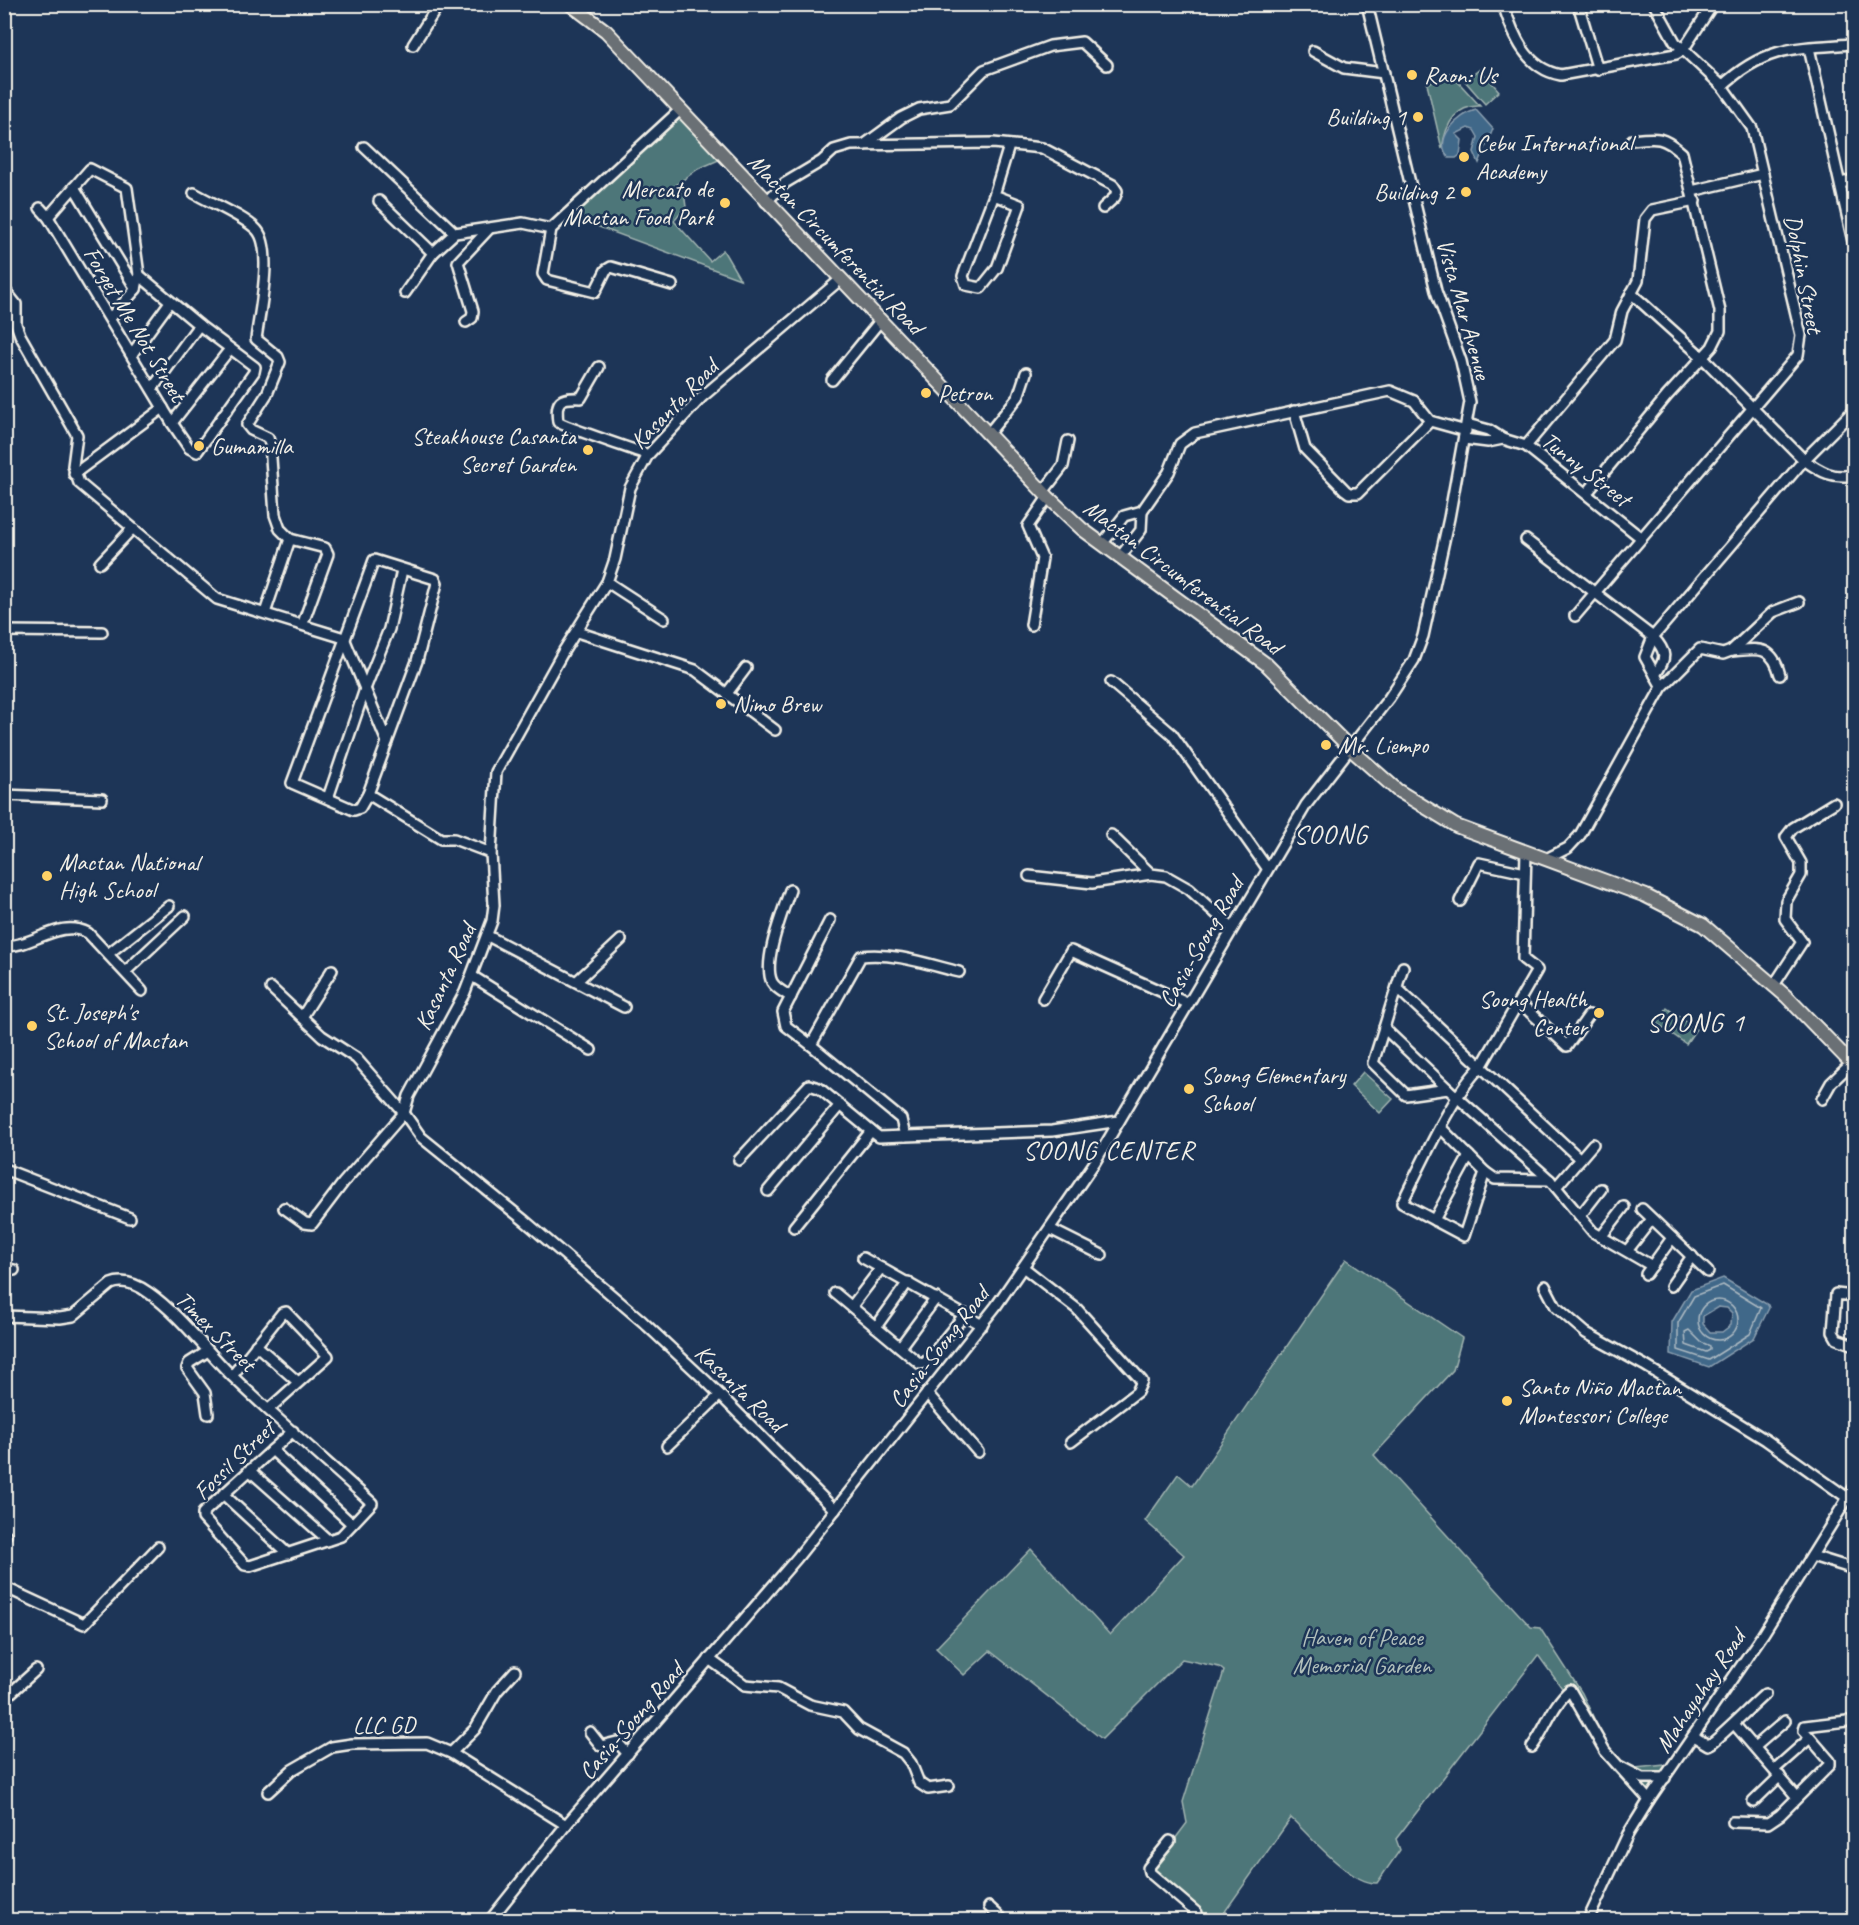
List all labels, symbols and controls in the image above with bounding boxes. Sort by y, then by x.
place label: Raon: Us [1424,60,1500,90]
marker: Raon: Us [1405,68,1419,82]
place label: Building 1 [1326,102,1407,132]
marker: Building 1 [1411,110,1425,124]
place label: Cebu International Academy [1476,128,1637,186]
street label: Mactan Circumferential Road [742,147,933,344]
marker: Cebu International Academy [1457,150,1471,164]
place label: Mercato de Mactan Food Park [563,174,715,232]
place label: Building 2 [1374,177,1456,207]
marker: Building 2 [1459,185,1473,199]
marker: Mercato de Mactan Food Park [718,196,732,210]
street label: Dolphin Street [1778,212,1831,338]
street label: Vista Mar Avenue [1430,235,1499,385]
street label: Forget Me Not Street [77,241,194,409]
street label: Kasanta Road [624,350,727,455]
place label: Petron [938,378,994,408]
marker: Petron [919,386,933,400]
place label: Steakhouse Casanta Secret Garden [411,421,577,479]
street label: Tunny Street [1535,425,1639,515]
place label: Gumamilla [211,431,294,461]
marker: Gumamilla [192,439,206,453]
marker: Steakhouse Casanta Secret Garden [581,443,595,457]
street label: Mactan Circumferential Road [1078,493,1291,664]
place label: Nimo Brew [733,689,823,719]
marker: Nimo Brew [714,697,728,711]
place label: Mr. Liempo [1338,730,1430,760]
marker: Mr. Liempo [1319,738,1333,752]
district label: SOONG [1294,818,1370,851]
place label: Mactan National High School [59,847,203,905]
street label: Casia-Soong Road [1152,868,1252,1013]
marker: Mactan National High School [40,869,54,883]
street label: Kasanta Road [407,916,484,1035]
place label: Soong Health Center [1479,984,1589,1042]
place label: St. Joseph's School of Mactan [44,997,188,1055]
district label: SOONG 1 [1647,1005,1746,1039]
marker: Soong Health Center [1592,1006,1606,1020]
marker: St. Joseph's School of Mactan [25,1019,39,1033]
place label: Soong Elementary School [1201,1060,1347,1118]
marker: Soong Elementary School [1182,1082,1196,1096]
district label: SOONG CENTER [1023,1134,1196,1167]
street label: Casia-Soong Road [882,1277,998,1414]
street label: Timex Street [169,1284,264,1379]
street label: Kasanta Road [689,1338,794,1441]
place label: Santo Niño Mactan Montessori College [1519,1372,1682,1430]
marker: Santo Niño Mactan Montessori College [1500,1394,1514,1408]
street label: Fossil Street [187,1412,283,1506]
street label: Mahayahay Road [1648,1621,1754,1758]
park label: Haven of Peace Memorial Garden [1293,1622,1432,1680]
street label: Casia-Soong Road [572,1653,693,1786]
street label: LLC GD [353,1709,418,1741]

